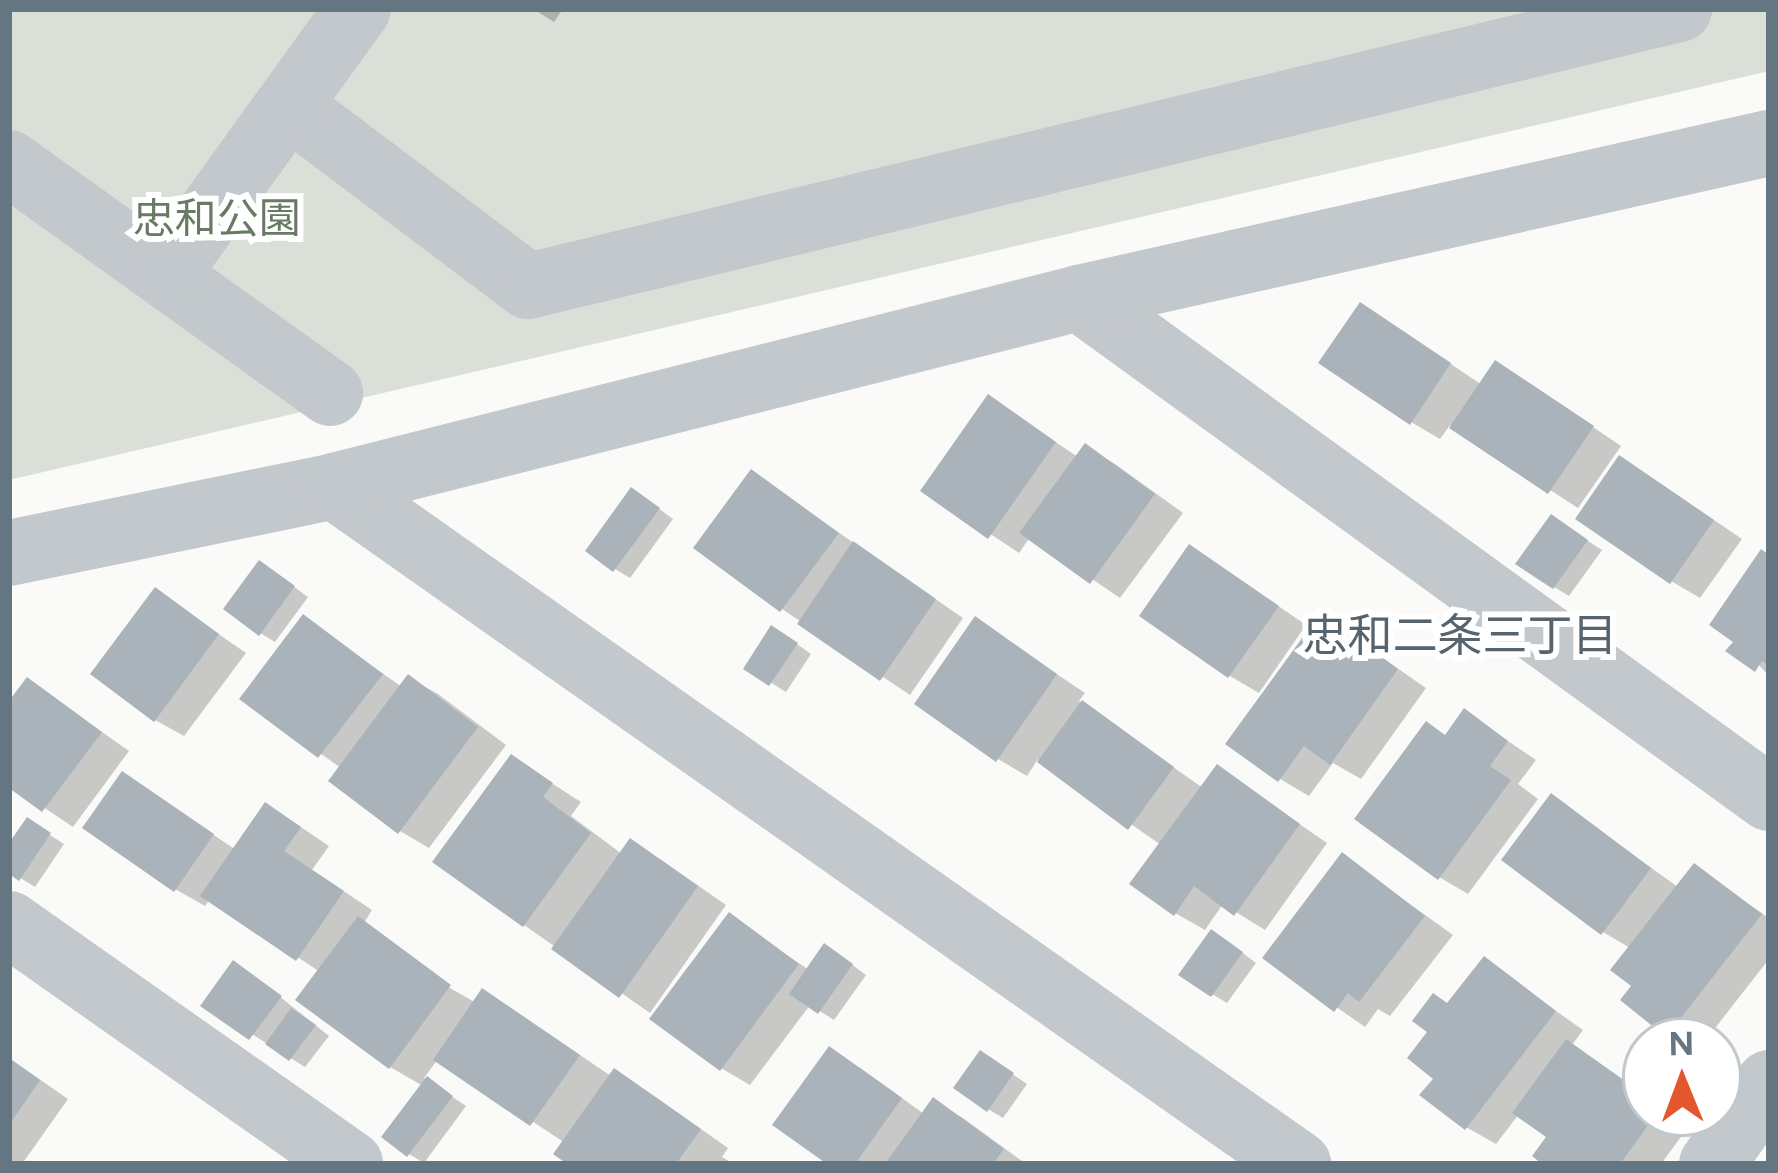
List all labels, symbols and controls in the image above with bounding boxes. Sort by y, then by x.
park label: 忠和公園 [133,194,301,244]
district label: 忠和二条三丁目 [1303,609,1617,663]
north arrow [1622,1017,1742,1137]
text: N [1668,1024,1695,1063]

